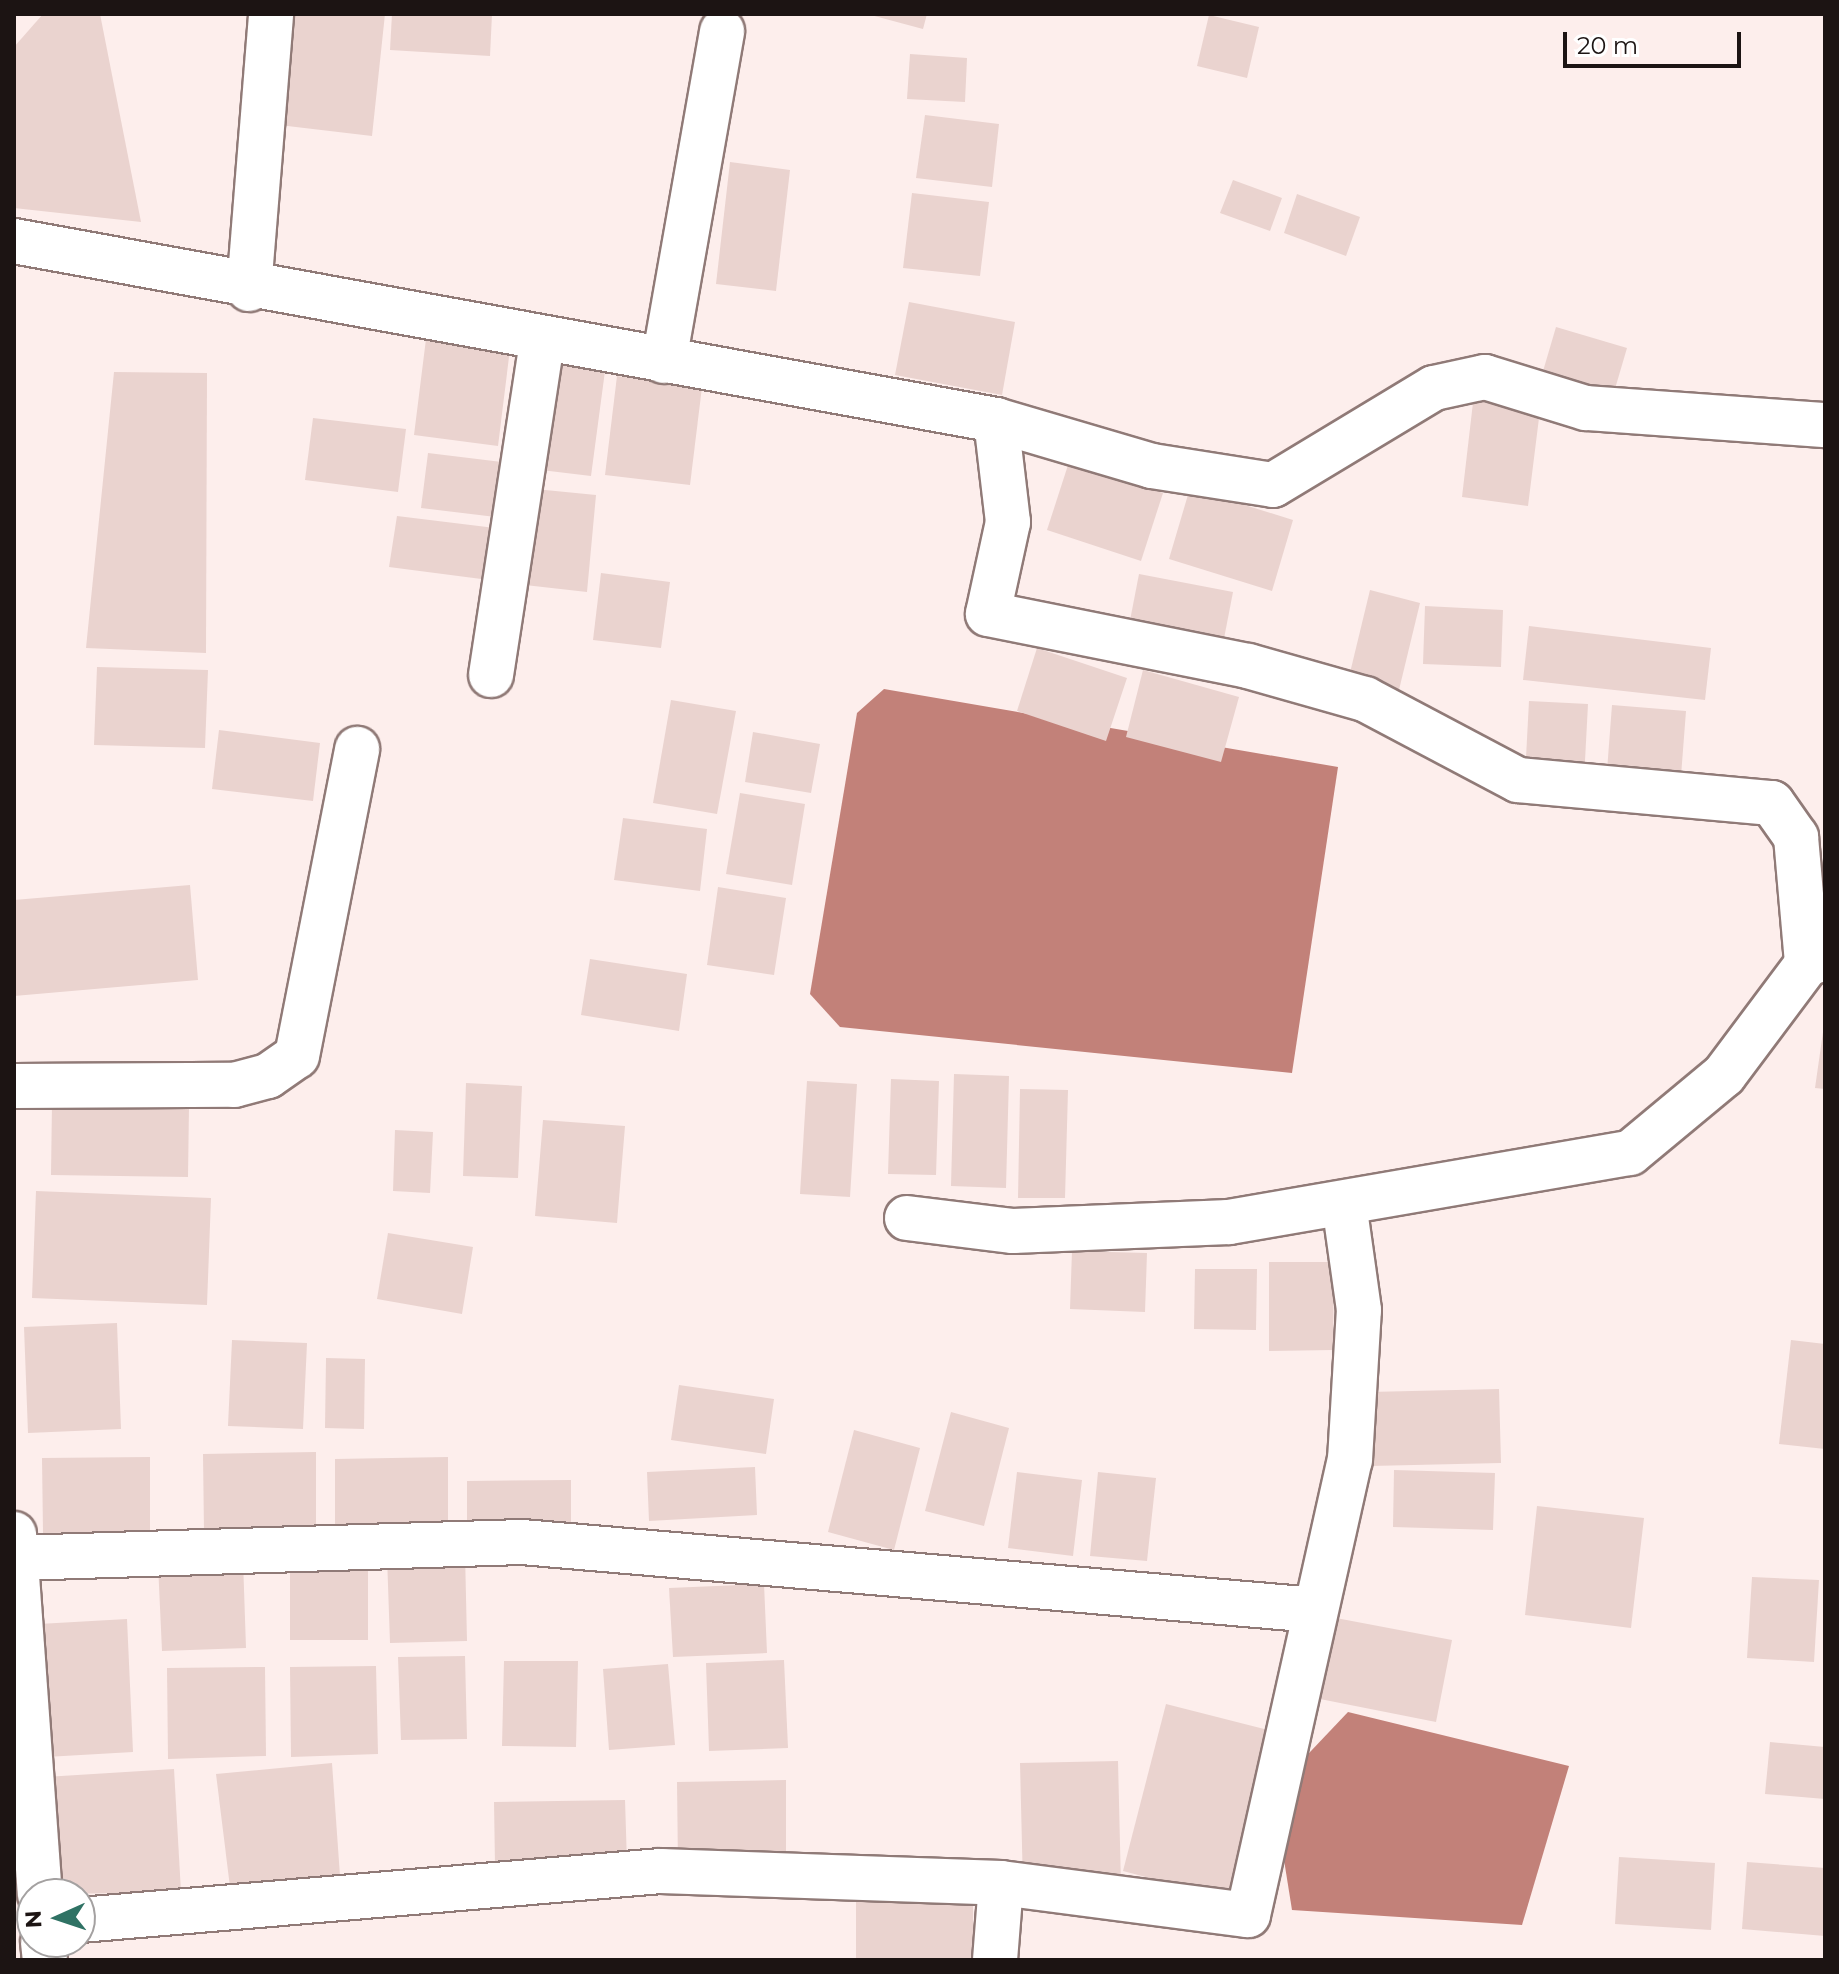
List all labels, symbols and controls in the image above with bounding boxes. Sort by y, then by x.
scale bar [1567,16,1745,66]
text: 20 m [1577,31,1638,60]
north arrow [16,1878,96,1958]
text: N [20,1910,47,1929]

